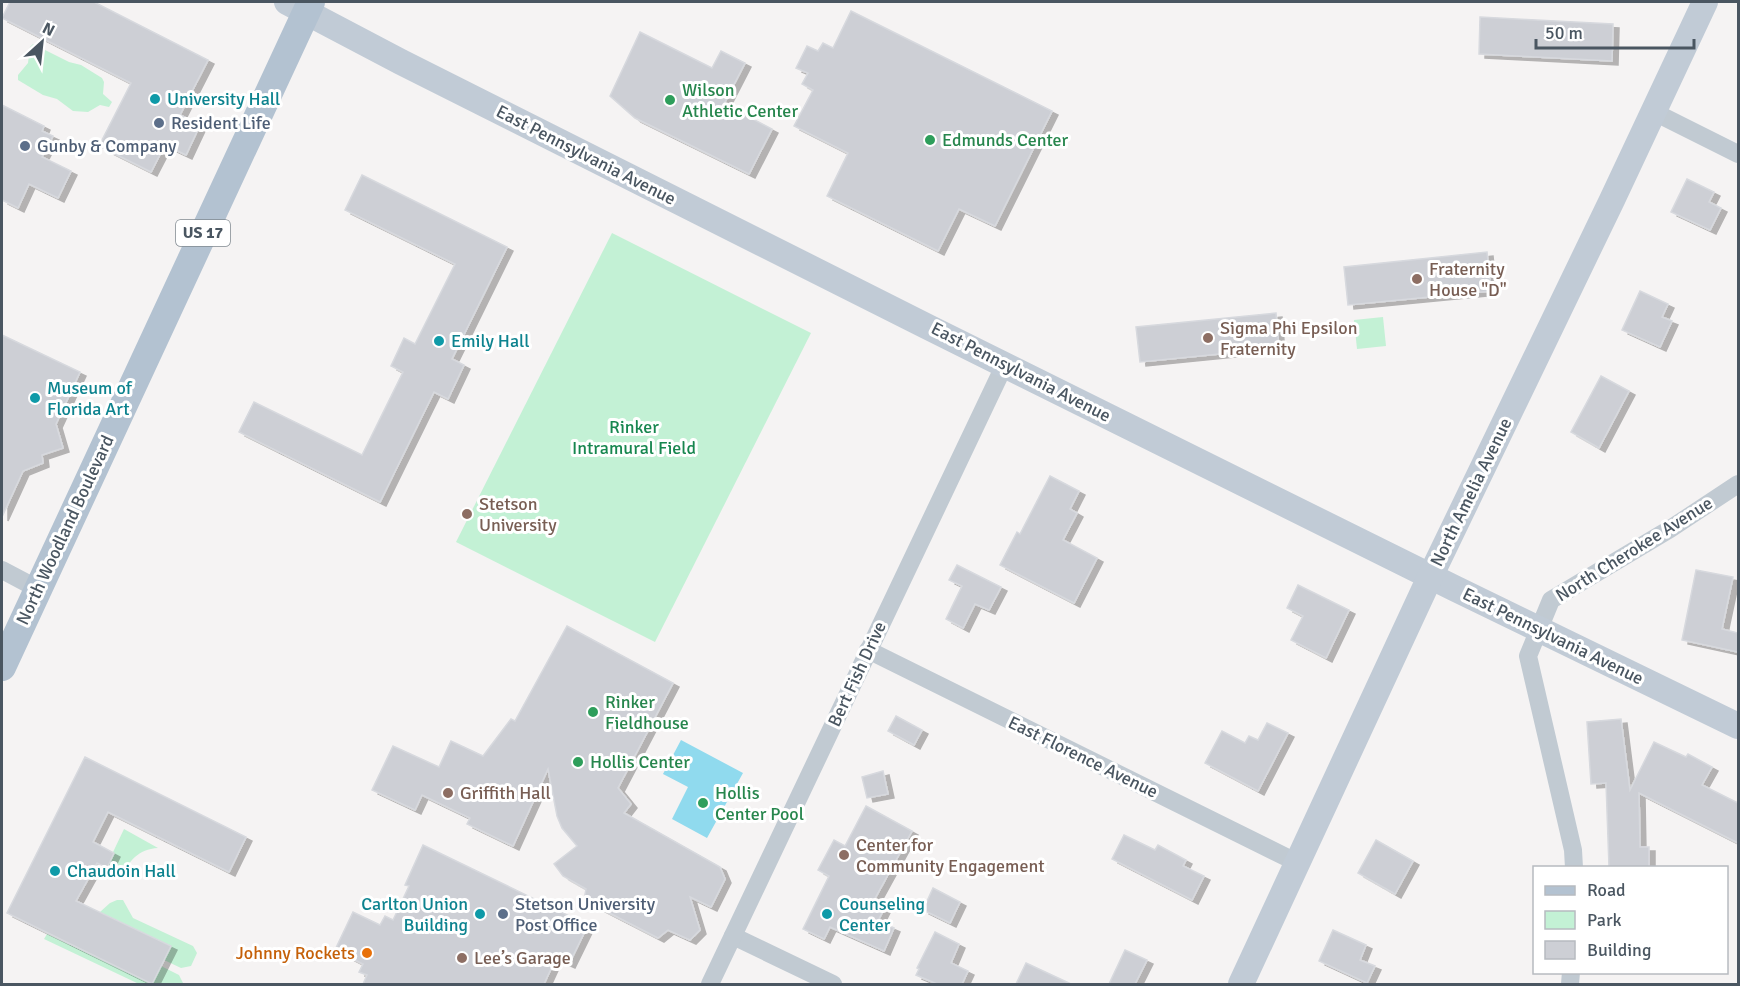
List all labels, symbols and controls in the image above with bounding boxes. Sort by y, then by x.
north arrow [12,12,72,72]
scale bar [1536,12,1694,50]
text: N [39,18,58,41]
text: 50 m [1545,22,1583,44]
place label: Wilson Athletic Center [682,79,798,122]
place label: University Hall [167,88,280,110]
marker: University Hall [148,92,162,106]
marker: Wilson Athletic Center [663,93,677,107]
street label: East Pennsylvania Avenue [493,100,679,210]
place label: Resident Life [171,112,271,134]
marker: Resident Life [152,116,166,130]
place label: Edmunds Center [942,129,1069,151]
marker: Edmunds Center [923,133,937,147]
place label: Gunby & Company [37,135,177,157]
marker: Gunby & Company [18,139,32,153]
road number: US 17 [176,220,230,246]
place label: Fraternity House "D" [1429,258,1507,301]
marker: Fraternity House "D" [1410,272,1424,286]
street label: East Pennsylvania Avenue [928,317,1114,427]
place label: Sigma Phi Epsilon Fraternity [1220,317,1357,360]
place label: Emily Hall [451,330,530,352]
marker: Sigma Phi Epsilon Fraternity [1201,331,1215,345]
marker: Emily Hall [432,334,446,348]
place label: Museum of Florida Art [47,377,133,420]
marker: Museum of Florida Art [28,391,42,405]
street label: North Amelia Avenue [1425,414,1517,570]
park label: Rinker Intramural Field [572,416,696,459]
street label: North Woodland Boulevard [11,432,119,628]
street label: North Cherokee Avenue [1551,492,1717,606]
place label: Stetson University [479,493,557,536]
marker: Stetson University [460,507,474,521]
street label: East Pennsylvania Avenue [1459,583,1647,689]
street label: Bert Fish Drive [823,618,891,730]
place label: Rinker Fieldhouse [605,691,689,734]
marker: Rinker Fieldhouse [586,705,600,719]
street label: East Florence Avenue [1005,711,1161,803]
place label: Hollis Center [590,751,690,773]
marker: Hollis Center [571,755,585,769]
place label: Griffith Hall [460,782,551,804]
place label: Hollis Center Pool [715,782,804,825]
marker: Griffith Hall [441,786,455,800]
marker: Hollis Center Pool [696,796,710,810]
place label: Center for Community Engagement [856,834,1045,877]
marker: Center for Community Engagement [837,848,851,862]
place label: Chaudoin Hall [67,860,176,882]
marker: Chaudoin Hall [48,864,62,878]
legend [1533,866,1728,974]
text: Road [1587,879,1626,901]
place label: Carlton Union Building [361,893,468,936]
place label: Stetson University Post Office [515,893,656,936]
place label: Counseling Center [839,893,925,936]
marker: Carlton Union Building [473,907,487,921]
marker: Stetson University Post Office [496,907,510,921]
marker: Counseling Center [820,907,834,921]
text: Park [1587,909,1622,931]
text: Building [1587,939,1651,961]
place label: Johnny Rockets [236,942,355,964]
marker: Johnny Rockets [360,946,374,960]
place label: Lee’s Garage [474,947,571,969]
marker: Lee’s Garage [455,951,469,965]

